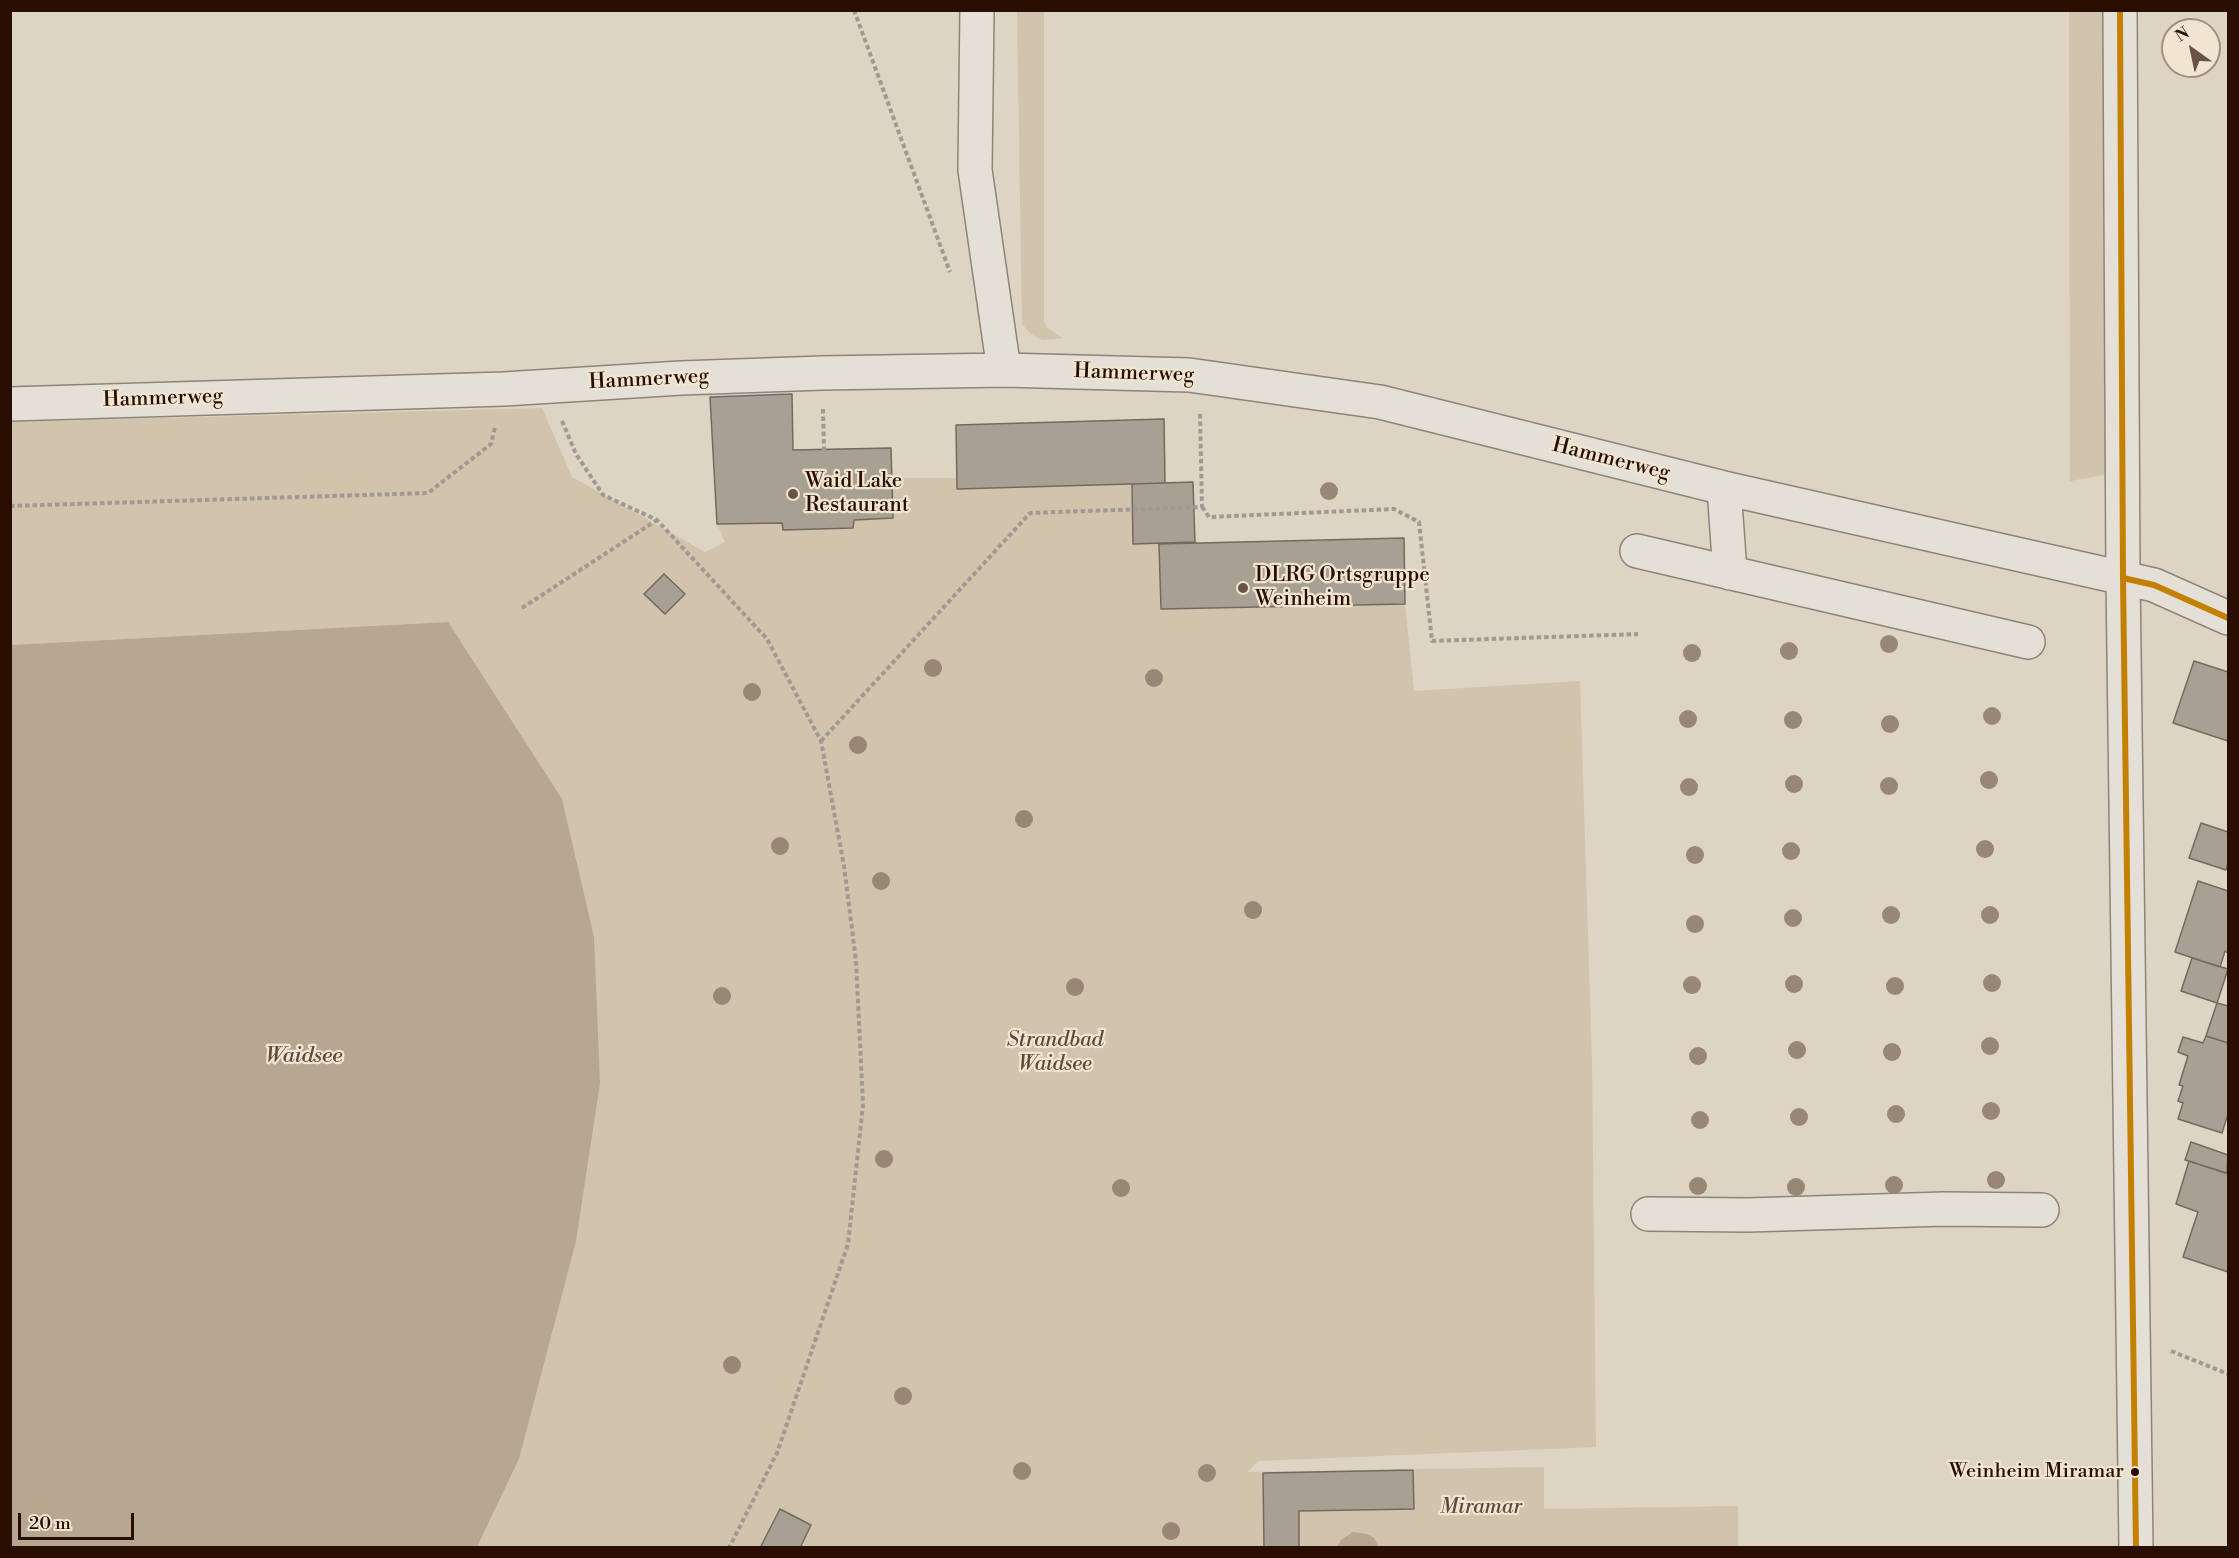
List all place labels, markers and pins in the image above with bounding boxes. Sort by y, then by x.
place label: Waid Lake Restaurant [805,469,909,519]
marker: Waid Lake Restaurant [786,487,800,501]
place label: DLRG Ortsgruppe Weinheim [1255,563,1430,613]
marker: DLRG Ortsgruppe Weinheim [1236,581,1250,595]
place label: Weinheim Miramar [1949,1460,2124,1484]
marker: Weinheim Miramar [2129,1466,2141,1478]

